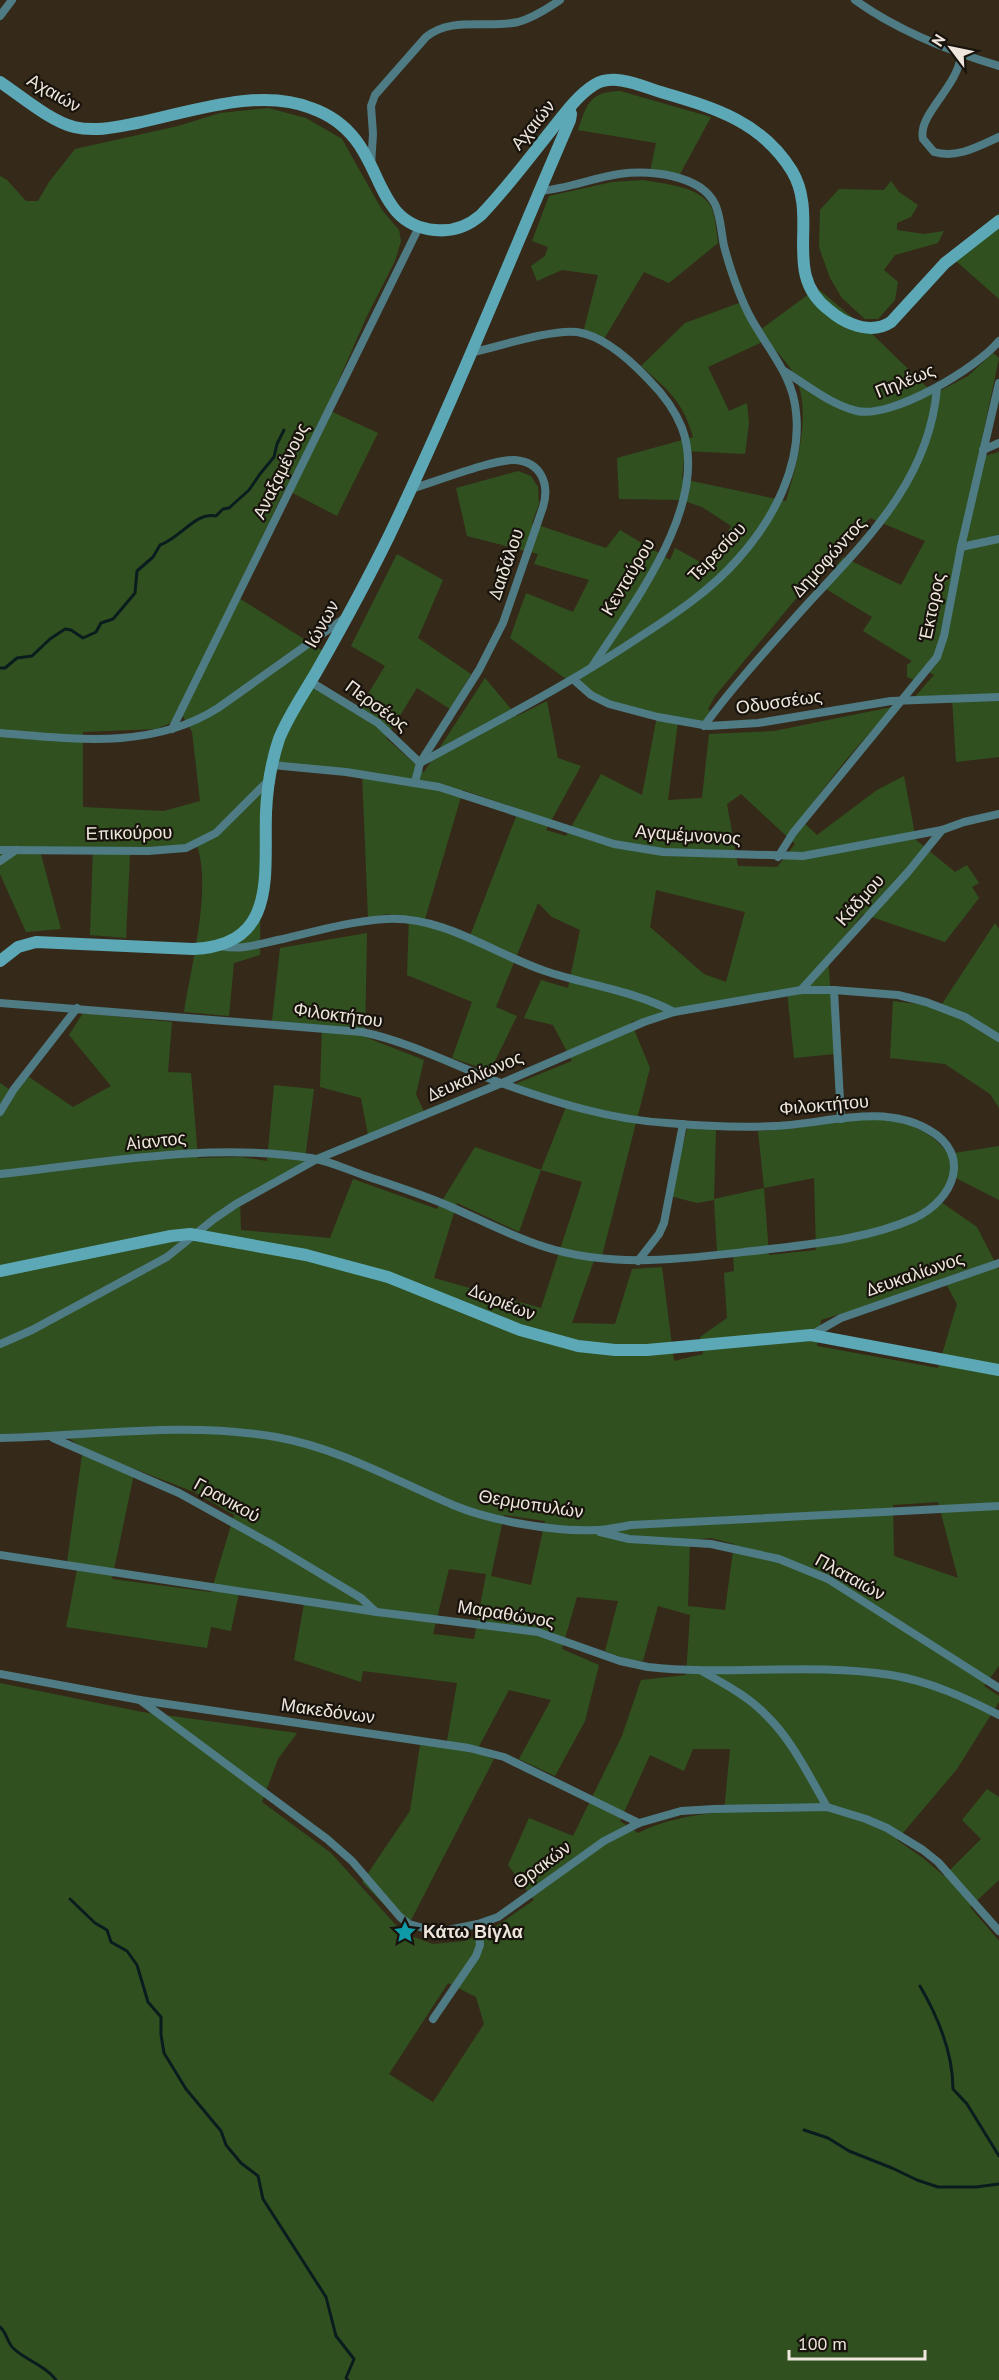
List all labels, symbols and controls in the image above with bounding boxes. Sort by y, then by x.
north arrow [921,18,981,78]
text: N [927,30,950,50]
street label: Αχαιών [23,68,85,117]
street label: Αχαιών [505,95,560,155]
street label: Πηλέως [871,358,939,403]
street label: Αναξαμένους [247,418,314,523]
street label: Δημοφώντος [786,511,871,602]
street label: Τειρεσίου [683,517,751,586]
street label: Δαιδάλου [483,525,528,602]
street label: Κενταύρου [596,534,660,620]
street label: Έκτορος [913,570,950,644]
street label: Ιώνων [299,596,344,652]
street label: Περσέως [341,675,414,737]
street label: Οδυσσέως [734,684,824,719]
street label: Αγαμέμνονος [635,819,742,850]
street label: Επικούρου [85,820,173,845]
street label: Κάδμου [830,869,889,930]
street label: Φιλοκτήτου [292,997,384,1032]
street label: Δευκαλίωνος [423,1045,527,1106]
street label: Φιλοκτήτου [778,1089,870,1120]
street label: Aiαντος [125,1126,187,1155]
street label: Δευκαλίωνος [863,1246,967,1301]
street label: Δωριέων [466,1278,539,1325]
street label: Γρανικού [190,1472,264,1527]
street label: Θερμοπυλών [477,1484,585,1523]
street label: Πλαταιών [811,1548,889,1605]
street label: Μαραθώνος [456,1594,556,1633]
street label: Μακεδόνων [280,1693,376,1728]
street label: Θρακών [508,1835,575,1894]
place icon: Κάτω Βίγλα [392,1919,418,1945]
place label: Κάτω Βίγλα [423,1920,523,1943]
scale bar [789,2323,926,2361]
text: 100 m [798,2332,847,2355]

